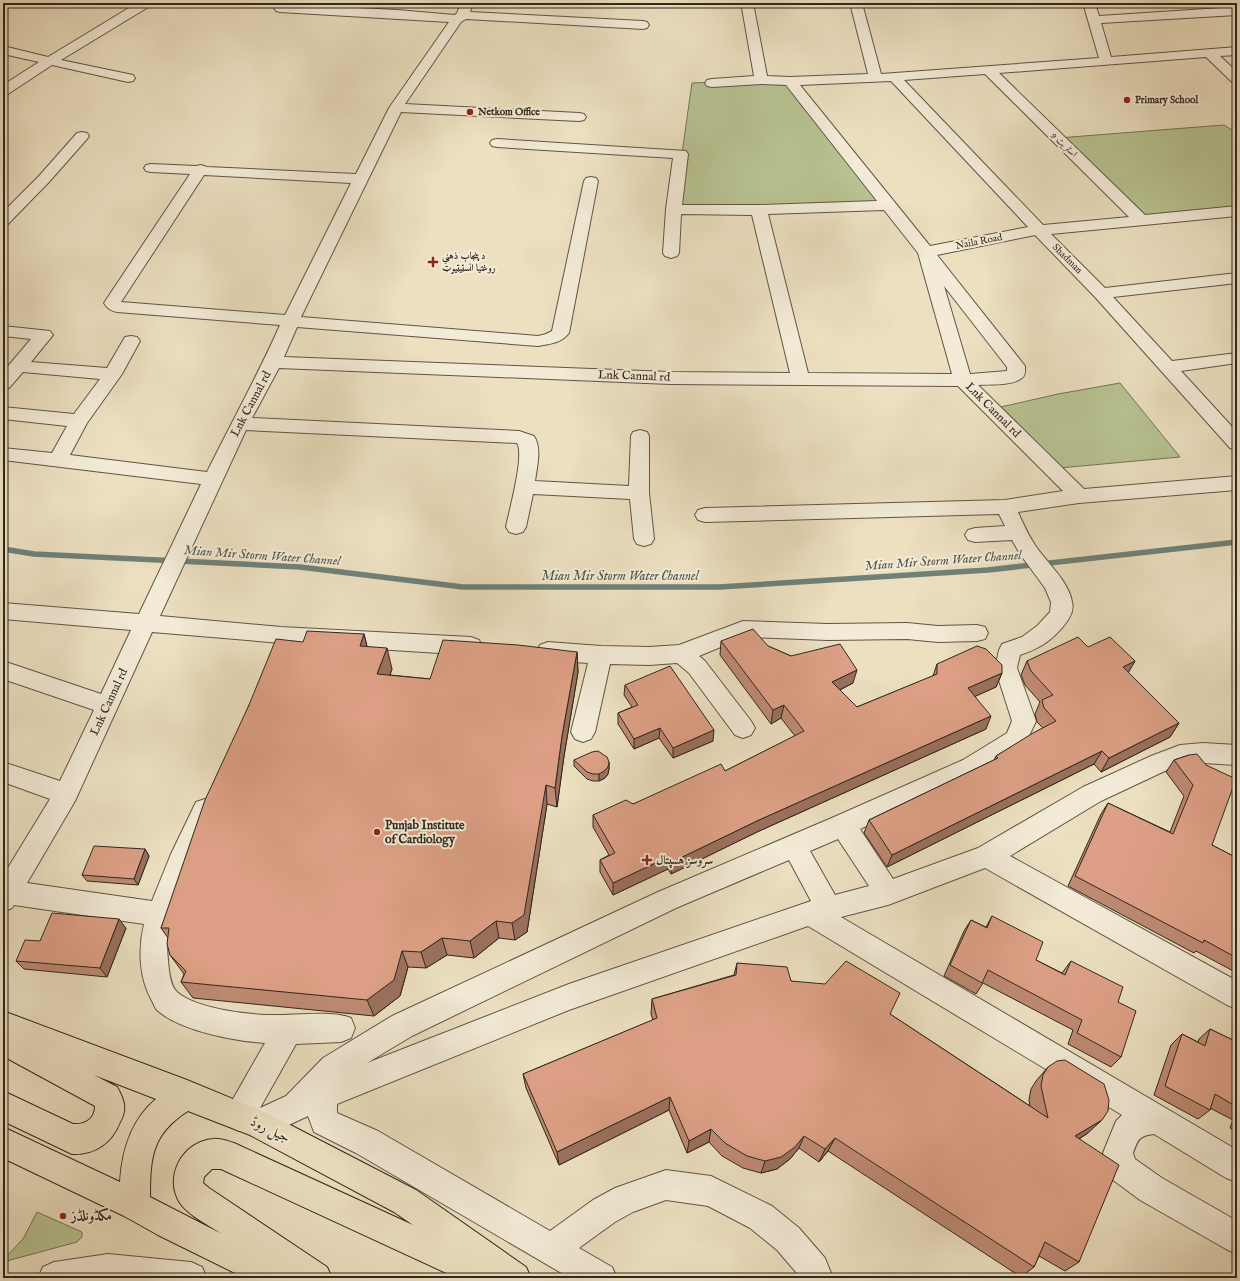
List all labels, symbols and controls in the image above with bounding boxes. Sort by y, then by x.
place label: Primary School [1135,94,1198,107]
marker: Primary School [1122,95,1132,105]
place label: Netkom Office [477,106,540,119]
marker: Netkom Office [465,107,475,117]
street label: اسٹریٹ 9 [1047,129,1080,161]
street label: Naila Road [955,231,1004,253]
street label: Shadman [1049,241,1085,277]
place label: د پنجاب ذهني روغتیا انسټیټیوټ [442,250,496,275]
marker: د پنجاب ذهني روغتیا انسټیټیوټ [427,256,439,268]
street label: Lnk Cannal rd [598,367,671,385]
street label: Lnk Cannal rd [227,368,275,439]
street label: Lnk Cannal rd [962,379,1024,441]
water label: Mian Mir Storm Water Channel [183,542,342,570]
water label: Mian Mir Storm Water Channel [864,547,1023,575]
water label: Mian Mir Storm Water Channel [542,568,699,585]
street label: Lnk Cannal rd [87,665,131,738]
place label: Punjab Institute of Cardiology [385,818,465,848]
marker: Punjab Institute of Cardiology [372,827,382,837]
place label: سروسز ہسپتال [656,853,713,869]
marker: سروسز ہسپتال [641,854,653,866]
street label: جیل روڈ [247,1113,293,1148]
place label: مکڈونلڈز [69,1207,112,1225]
marker: مکڈونلڈز [58,1211,68,1221]

